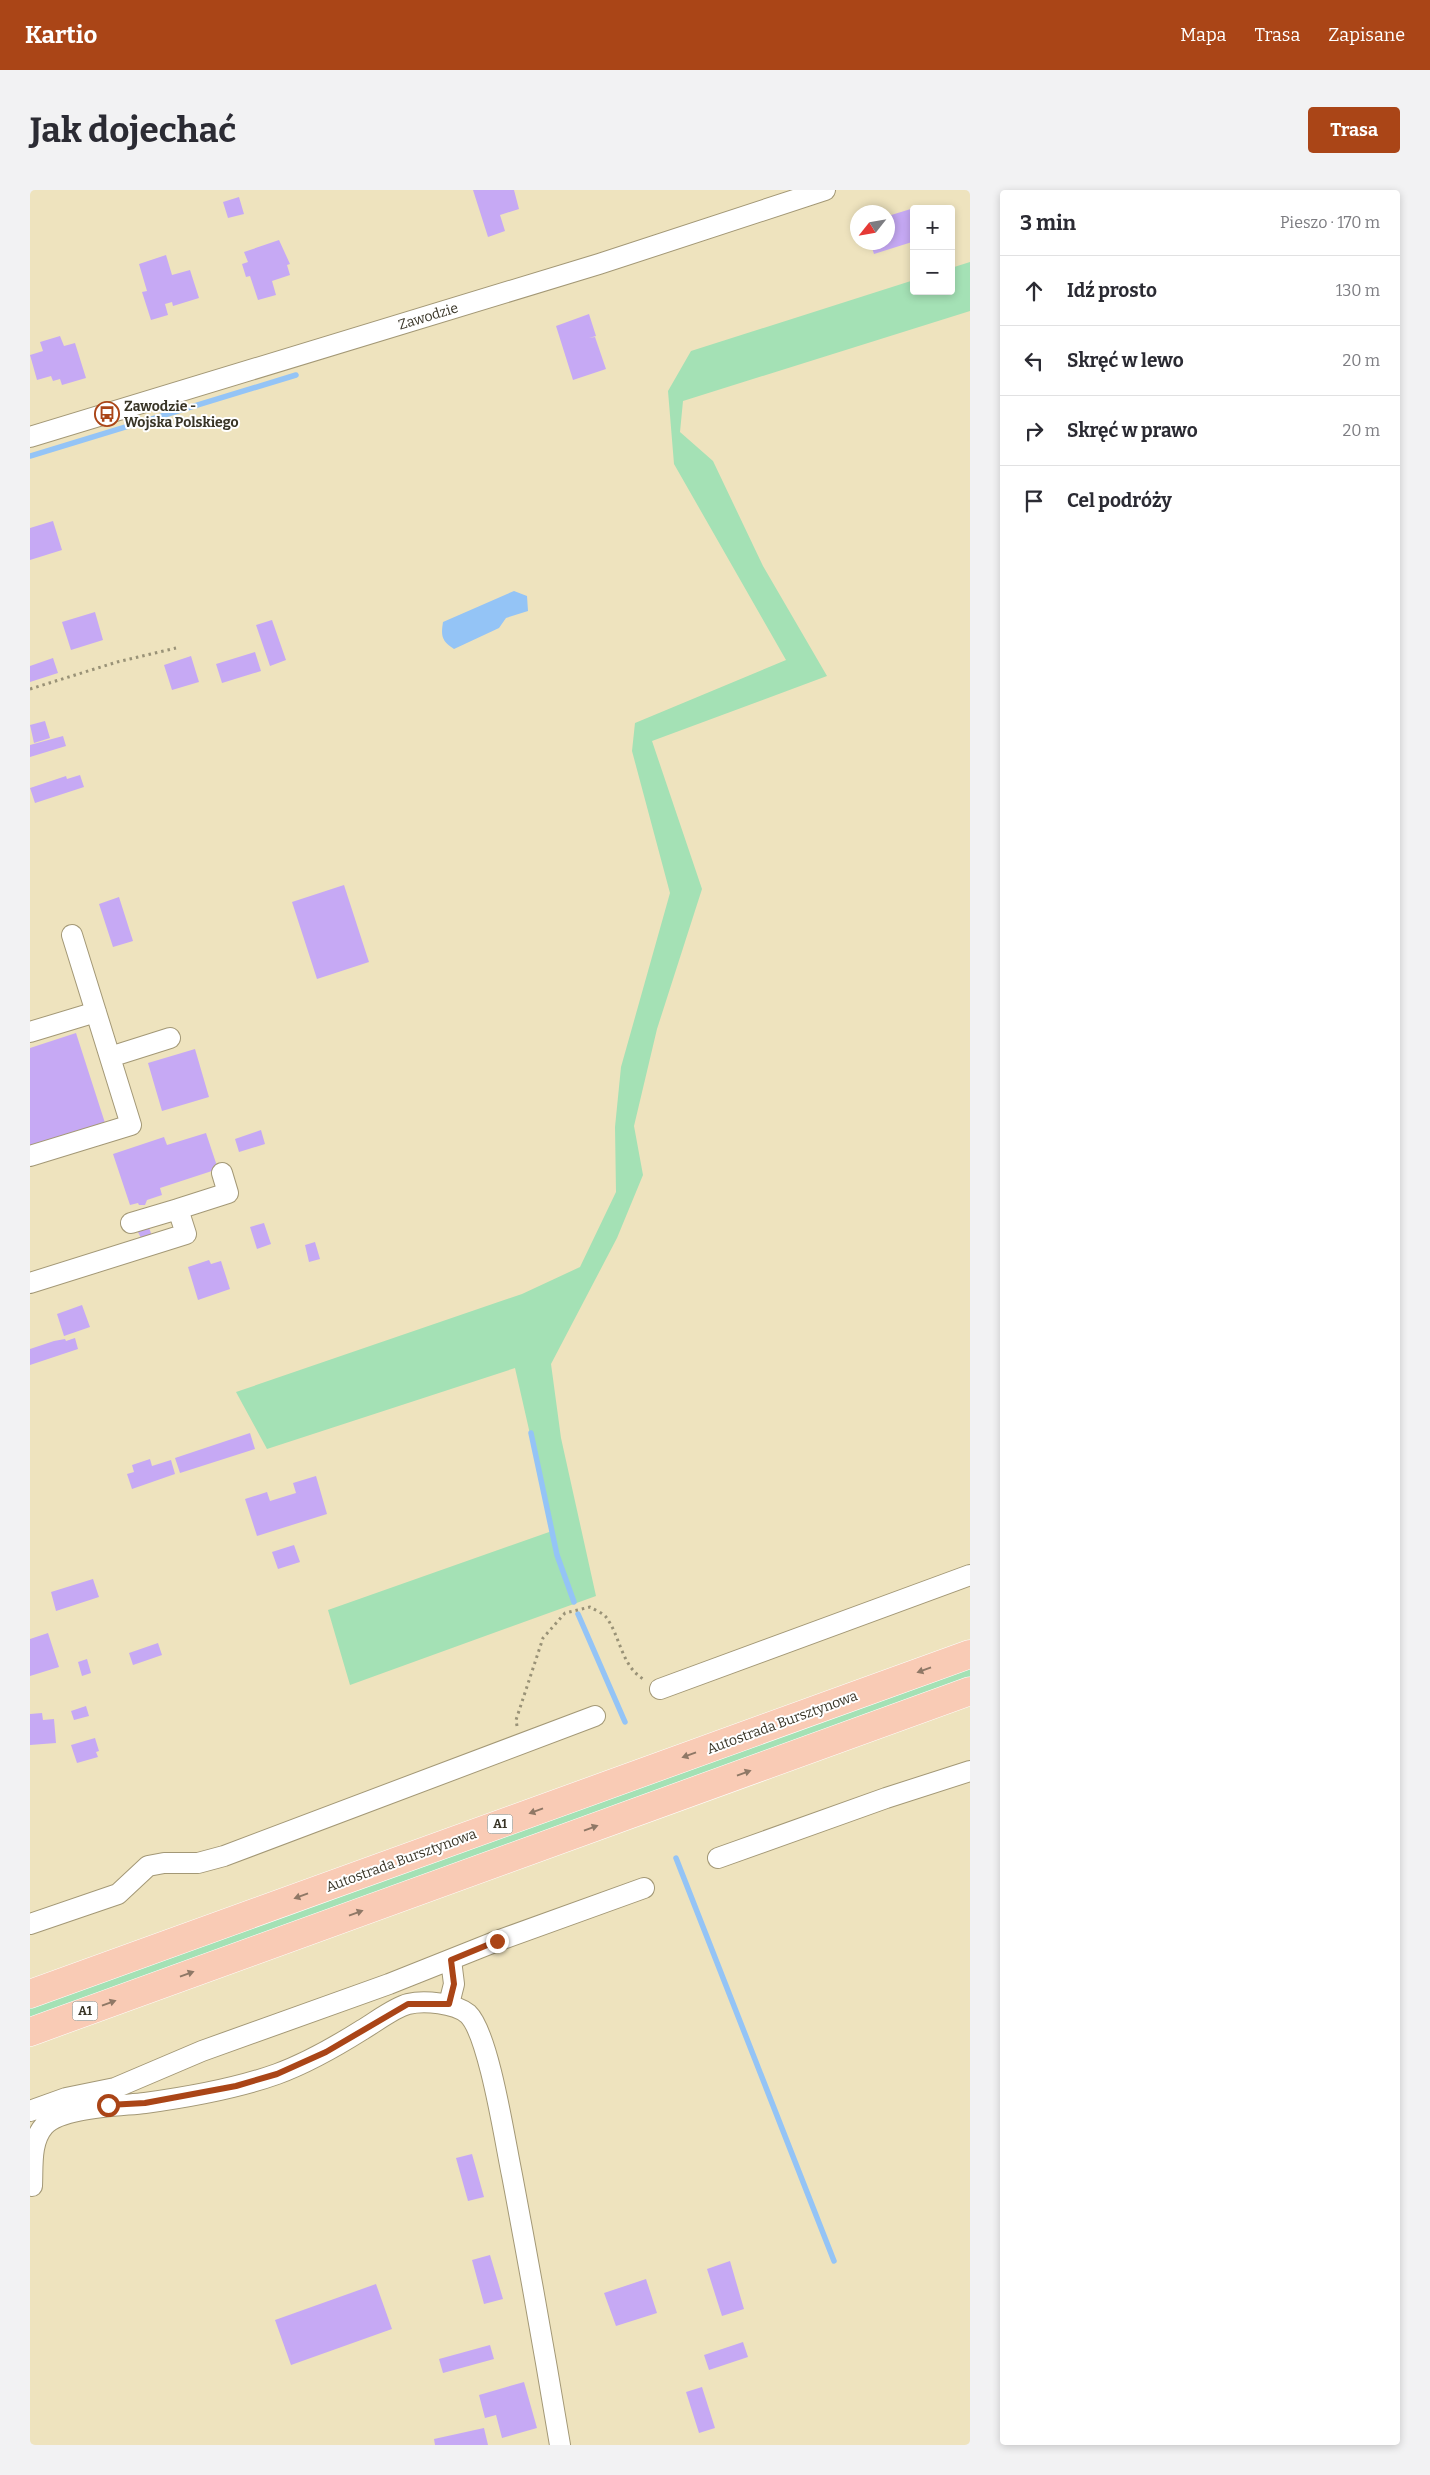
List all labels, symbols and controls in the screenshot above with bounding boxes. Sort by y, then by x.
text: Kartio [25,21,97,49]
text: Mapa [1180,24,1226,46]
text: Trasa [1254,24,1300,46]
text: Zapisane [1328,24,1405,46]
button: Trasa [1308,107,1400,153]
text: Jak dojechać [30,109,236,151]
north arrow [850,205,895,250]
map controls [910,205,955,295]
button: + [910,205,955,250]
text: 3 min [1020,210,1076,236]
text: Pieszo · 170 m [1280,213,1380,232]
button: − [910,250,955,295]
icon: ahead [1020,277,1048,305]
text: Idź prosto [1067,279,1157,302]
text: 130 m [1336,281,1380,300]
street label: Zawodzie [396,299,460,334]
icon: left [1020,347,1048,375]
text: Skręć w lewo [1067,349,1184,372]
text: 20 m [1343,351,1380,370]
place label: Zawodzie - Wojska Polskiego [124,398,239,431]
bus stop icon: Zawodzie - Wojska Polskiego [94,401,120,427]
icon: right [1020,417,1048,445]
text: Skręć w prawo [1067,419,1198,442]
text: 20 m [1343,421,1380,440]
icon: arrive [1020,487,1048,515]
text: Cel podróży [1067,489,1172,512]
one-way arrow [916,1666,931,1674]
street label: Autostrada Bursztynowa [704,1687,860,1758]
one-way arrow [681,1751,696,1759]
one-way arrow [737,1769,752,1777]
one-way arrow [529,1808,544,1815]
road number: A1 [488,1815,512,1834]
one-way arrow [584,1824,599,1832]
street label: Autostrada Bursztynowa [323,1825,479,1896]
one-way arrow [294,1893,309,1900]
one-way arrow [349,1909,364,1917]
route end [486,1930,509,1953]
one-way arrow [179,1970,194,1977]
one-way arrow [101,1999,116,2006]
road number: A1 [72,2002,98,2020]
route start [97,2094,120,2117]

